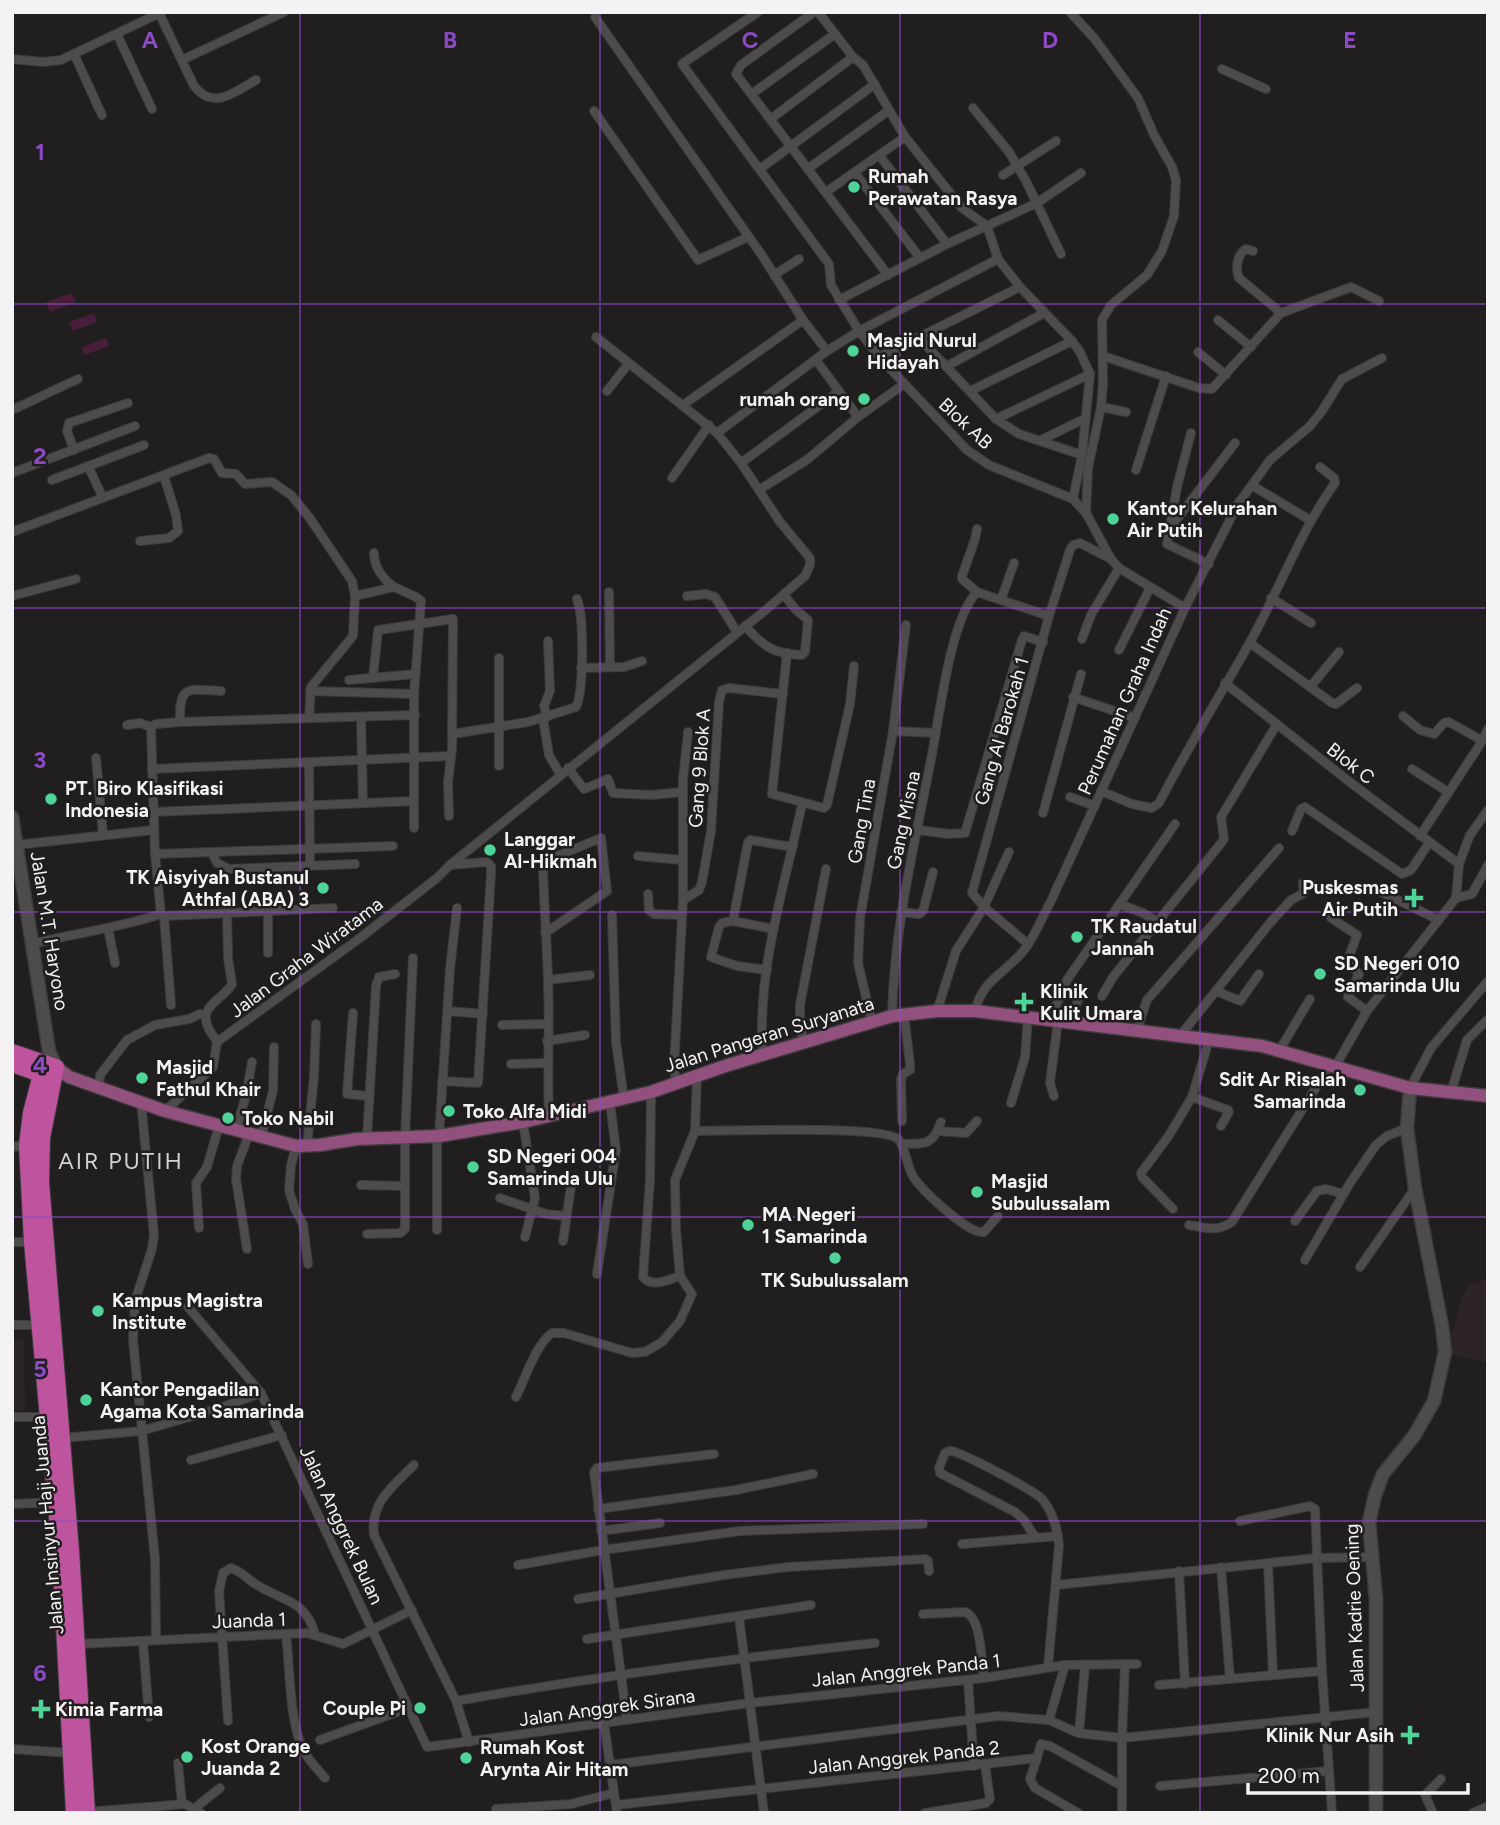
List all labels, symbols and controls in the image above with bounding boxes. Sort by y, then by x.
text: A [142,26,159,54]
text: B [443,26,457,54]
text: C [742,26,759,54]
text: D [1042,26,1058,54]
text: E [1343,26,1357,54]
text: 1 [35,138,45,166]
place label: Rumah Perawatan Rasya [868,165,1017,210]
marker: Rumah Perawatan Rasya [846,179,862,195]
place label: Masjid Nurul Hidayah [867,329,977,374]
marker: Masjid Nurul Hidayah [845,343,861,359]
place label: rumah orang [739,388,850,411]
marker: rumah orang [856,391,872,407]
street label: Blok AB [934,393,997,454]
text: 2 [33,442,47,470]
place label: Kantor Kelurahan Air Putih [1127,497,1277,542]
marker: Kantor Kelurahan Air Putih [1105,511,1121,527]
street label: Perumahan Graha Indah [1073,604,1176,798]
street label: Gang Al Barokah 1 [969,654,1034,808]
street label: Gang 9 Blok A [684,707,715,828]
street label: Blok C [1322,738,1379,789]
text: 3 [34,746,46,774]
street label: Gang Misna [882,769,925,872]
place label: PT. Biro Klasifikasi Indonesia [65,777,224,822]
street label: Gang Tina [843,777,880,865]
marker: PT. Biro Klasifikasi Indonesia [43,791,59,807]
place label: Langgar Al-Hikmah [504,828,597,873]
marker: Langgar Al-Hikmah [482,842,498,858]
street label: Jalan M.T. Haryono [26,850,73,1012]
place label: TK Aisyiyah Bustanul Athfal (ABA) 3 [126,866,309,911]
place label: Puskesmas Air Putih [1302,876,1398,921]
marker: TK Aisyiyah Bustanul Athfal (ABA) 3 [315,880,331,896]
marker: Puskesmas Air Putih [1404,888,1424,908]
street label: Jalan Graha Wiratama [225,892,387,1022]
place label: TK Raudatul Jannah [1091,915,1197,960]
marker: TK Raudatul Jannah [1069,929,1085,945]
place label: SD Negeri 010 Samarinda Ulu [1334,952,1460,997]
marker: SD Negeri 010 Samarinda Ulu [1312,966,1328,982]
place label: Klinik Kulit Umara [1040,980,1143,1025]
street label: Jalan Pangeran Suryanata [662,992,877,1077]
marker: Klinik Kulit Umara [1014,992,1034,1012]
text: 4 [33,1051,47,1079]
place label: Masjid Fathul Khair [156,1056,261,1101]
place label: Sdit Ar Risalah Samarinda [1219,1068,1346,1113]
marker: Masjid Fathul Khair [134,1070,150,1086]
marker: Sdit Ar Risalah Samarinda [1352,1082,1368,1098]
place label: Toko Alfa Midi [463,1100,587,1123]
marker: Toko Alfa Midi [441,1103,457,1119]
place label: Toko Nabil [242,1107,334,1130]
marker: Toko Nabil [220,1110,236,1126]
place label: SD Negeri 004 Samarinda Ulu [487,1145,617,1190]
district label: AIR PUTIH [58,1147,184,1175]
marker: SD Negeri 004 Samarinda Ulu [465,1159,481,1175]
place label: Masjid Subulussalam [991,1170,1110,1215]
marker: Masjid Subulussalam [969,1184,985,1200]
place label: MA Negeri 1 Samarinda [762,1203,867,1248]
marker: MA Negeri 1 Samarinda [740,1217,756,1233]
marker: TK Subulussalam [827,1250,843,1266]
place label: TK Subulussalam [761,1269,909,1292]
place label: Kampus Magistra Institute [112,1289,263,1334]
marker: Kampus Magistra Institute [90,1303,106,1319]
text: 5 [33,1355,47,1383]
place label: Kantor Pengadilan Agama Kota Samarinda [100,1378,304,1423]
marker: Kantor Pengadilan Agama Kota Samarinda [78,1392,94,1408]
street label: Jalan Insinyur Haji Juanda [26,1415,69,1635]
street label: Jalan Anggrek Bulan [295,1442,388,1608]
street label: Jalan Kadrie Oening [1340,1523,1369,1693]
street label: Juanda 1 [212,1608,286,1633]
street label: Jalan Anggrek Panda 1 [811,1649,1002,1692]
text: 6 [33,1659,47,1687]
street label: Jalan Anggrek Sirana [518,1684,697,1731]
place label: Couple Pi [323,1697,406,1720]
place label: Kimia Farma [55,1698,163,1721]
marker: Couple Pi [412,1700,428,1716]
marker: Kimia Farma [33,1701,49,1717]
place label: Klinik Nur Asih [1266,1724,1394,1747]
marker: Klinik Nur Asih [1400,1725,1420,1745]
place label: Kost Orange Juanda 2 [201,1735,311,1780]
place label: Rumah Kost Arynta Air Hitam [480,1736,628,1781]
street label: Jalan Anggrek Panda 2 [807,1736,1001,1779]
marker: Kost Orange Juanda 2 [179,1749,195,1765]
marker: Rumah Kost Arynta Air Hitam [458,1750,474,1766]
scale bar [1248,1752,1468,1796]
text: 200 m [1258,1763,1320,1788]

